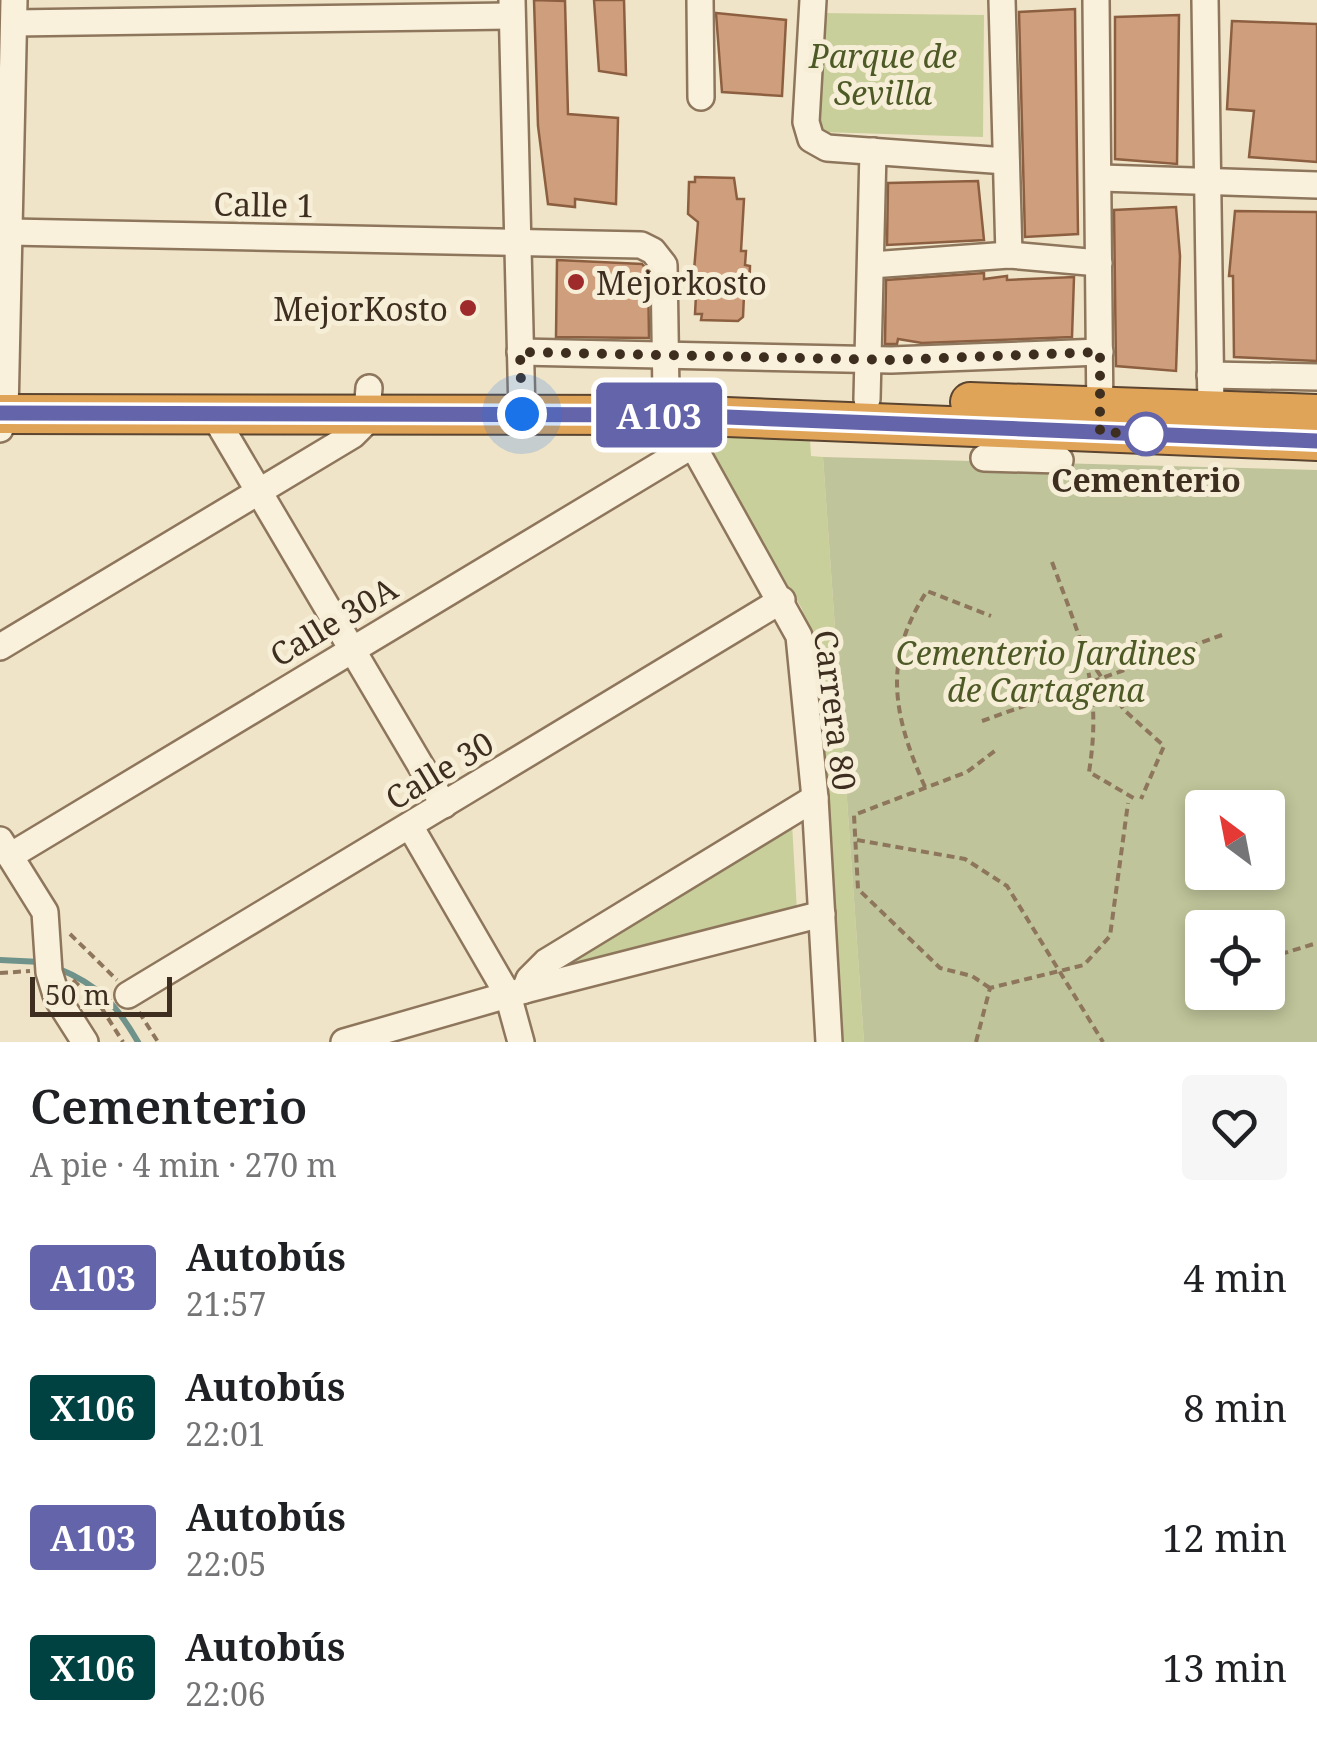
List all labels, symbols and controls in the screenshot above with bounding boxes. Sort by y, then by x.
park label: Parque de Sevilla [808,34,957,114]
street label: Calle 1 [213,182,315,226]
place label: Mejorkosto [596,261,767,304]
marker: Mejorkosto [565,271,587,293]
place label: MejorKosto [273,287,448,330]
marker: MejorKosto [457,297,479,319]
line badge: A103 [589,382,729,448]
your location [497,389,547,439]
text: A103 [616,392,702,439]
marker: Cementerio [1125,413,1167,455]
place label: Cementerio [1051,458,1241,501]
street label: Calle 30A [261,566,405,676]
street label: Carrera 80 [805,627,867,793]
park label: Cementerio Jardines de Cartagena [896,631,1196,711]
street label: Calle 30 [377,721,501,819]
north arrow [1185,790,1285,890]
map controls [1185,790,1285,1010]
button: locate [1185,910,1285,1010]
scale bar [30,972,172,1016]
text: 50 m [45,975,110,1013]
text: Cementerio [30,1073,307,1138]
button: heart [1182,1075,1287,1180]
text: A pie · 4 min · 270 m [30,1143,337,1186]
text: Autobús [186,1230,346,1282]
text: 4 min [1183,1251,1287,1303]
text: A103 [50,1254,136,1301]
text: 21:57 [186,1282,266,1325]
text: Autobús [185,1360,345,1412]
text: 8 min [1183,1381,1287,1433]
text: X106 [50,1384,135,1431]
text: 22:01 [185,1412,266,1455]
text: Autobús [186,1490,346,1542]
text: 12 min [1162,1511,1287,1563]
text: A103 [50,1514,136,1561]
text: 22:05 [186,1542,266,1585]
text: Autobús [185,1620,345,1672]
text: 13 min [1162,1641,1287,1693]
text: X106 [50,1644,135,1691]
text: 22:06 [185,1672,266,1715]

